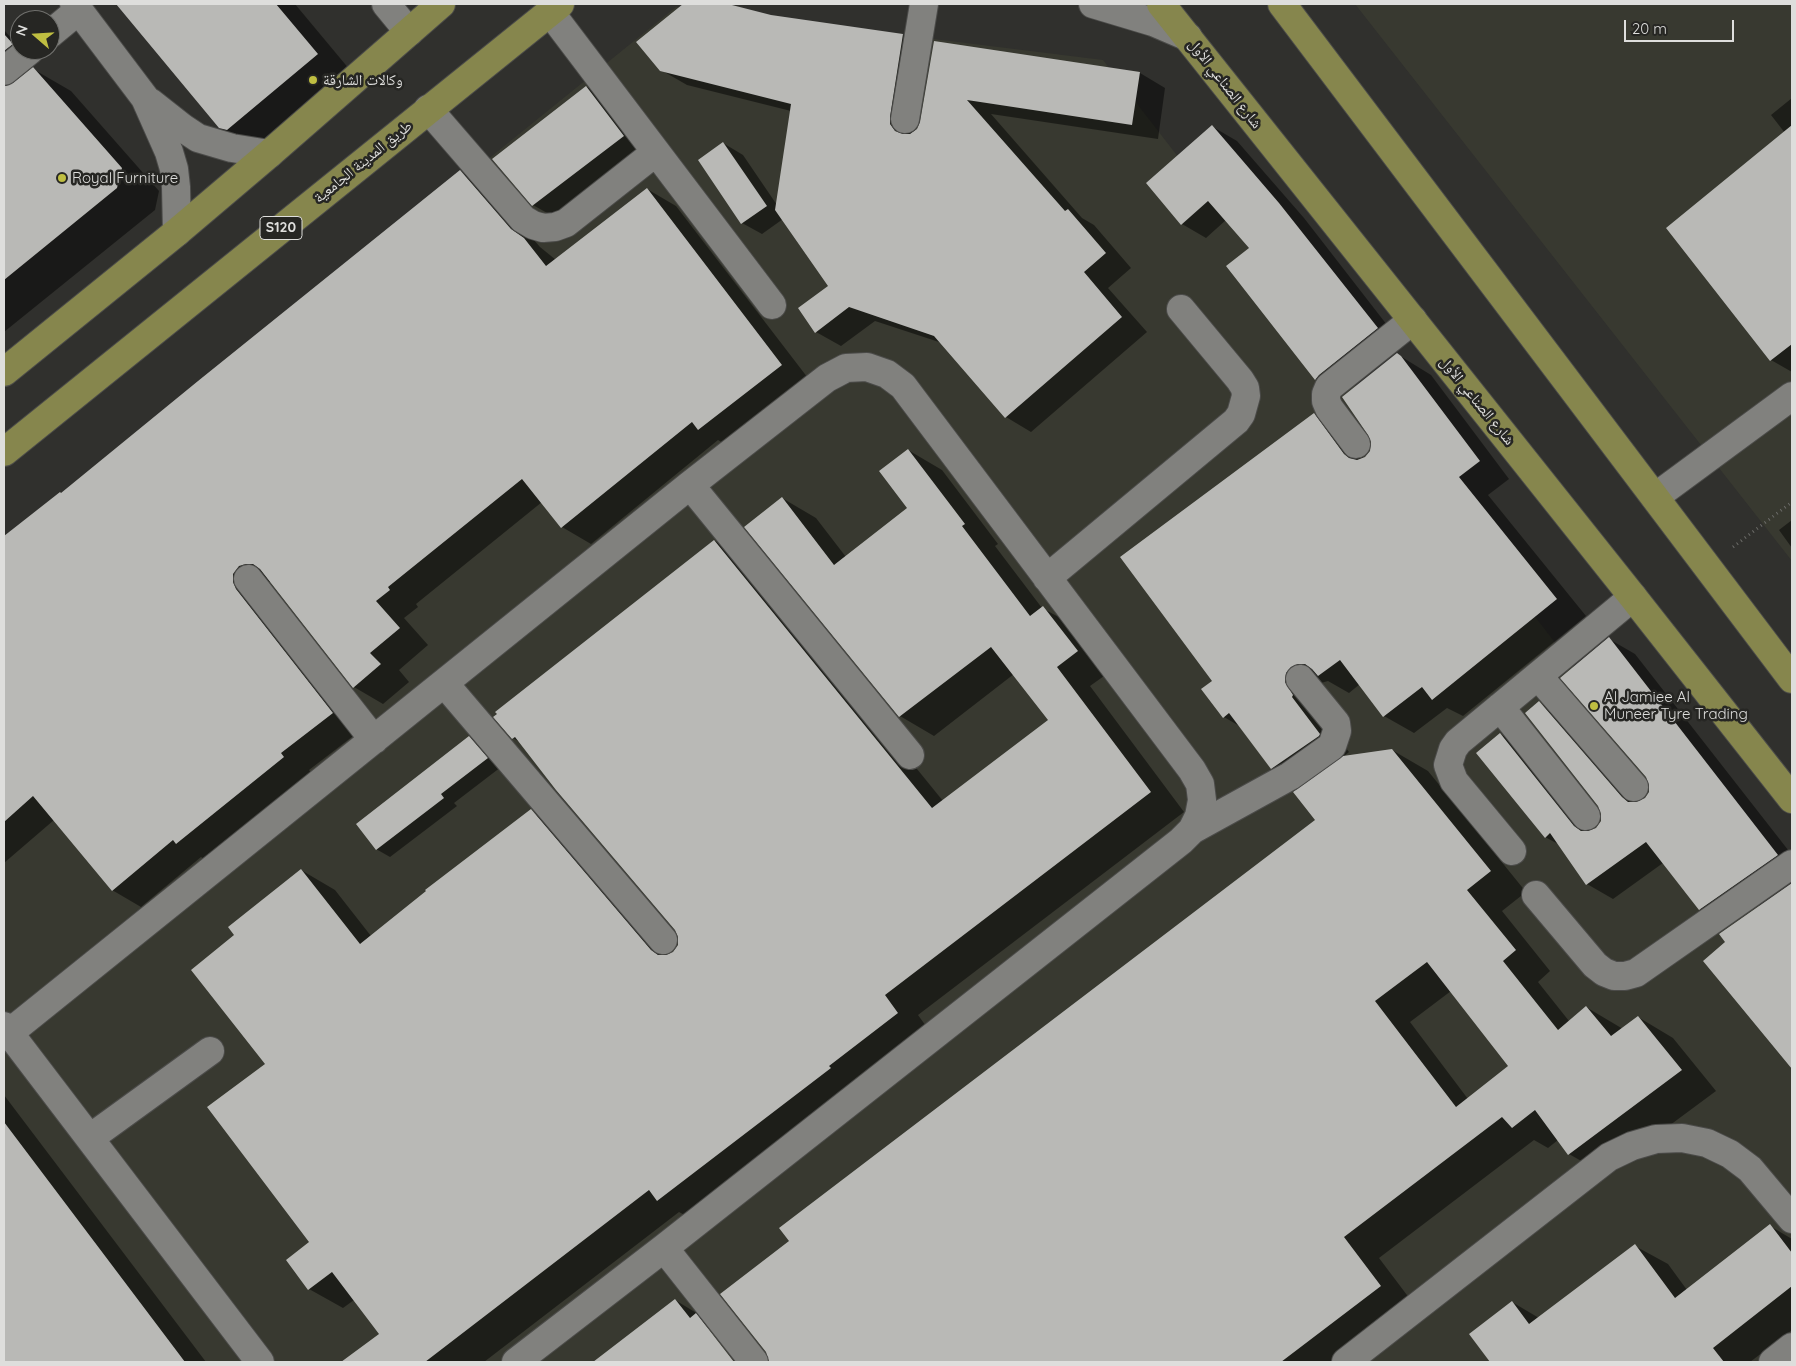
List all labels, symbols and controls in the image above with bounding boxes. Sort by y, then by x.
north arrow [10,10,60,60]
scale bar [1626,10,1736,42]
text: 20 m [1632,19,1667,38]
text: N [12,23,32,38]
street label: شارع الصناعي الأول [1185,36,1265,132]
place label: وكالات الشارقة [323,71,403,89]
marker: وكالات الشارقة [307,74,319,86]
street label: طريق المدينة الجامعية [310,117,416,207]
place label: Royal Furniture [72,169,178,187]
marker: Royal Furniture [56,172,68,184]
road number: S120 [260,217,302,240]
street label: شارع الصناعي الأول [1436,353,1518,449]
place label: Al Jamiee Al Muneer Tyre Trading [1604,688,1748,723]
marker: Al Jamiee Al Muneer Tyre Trading [1588,700,1600,712]

